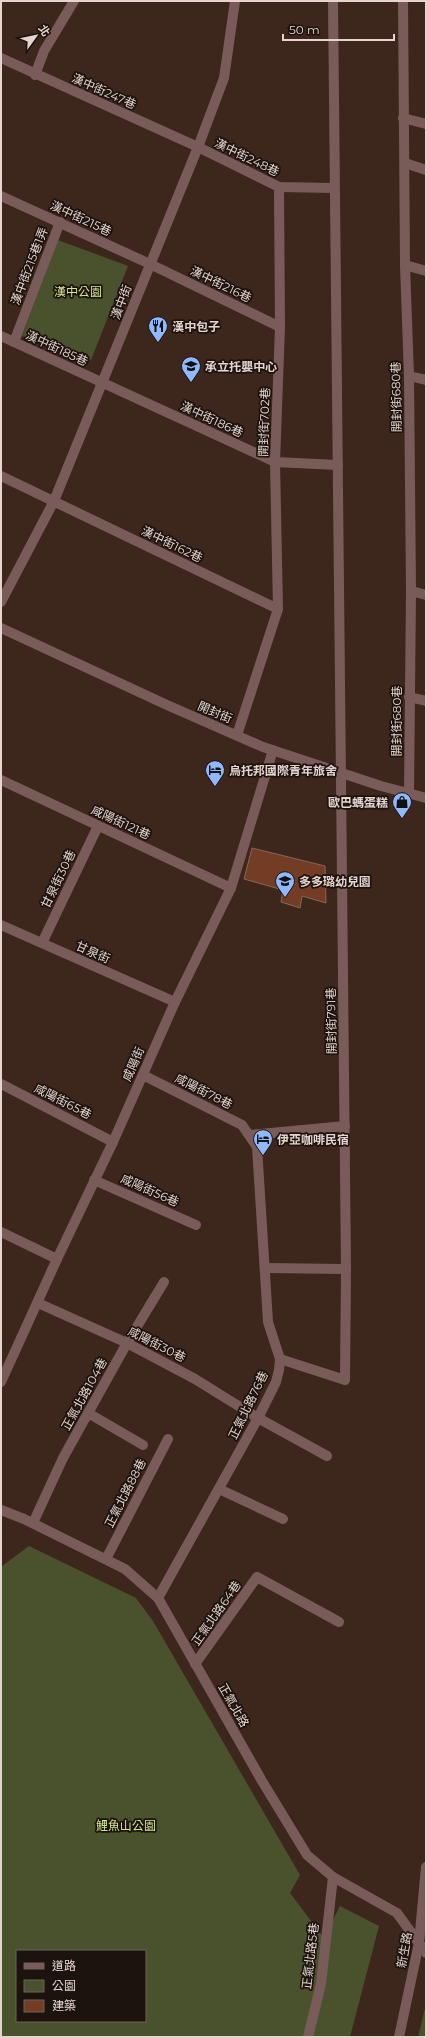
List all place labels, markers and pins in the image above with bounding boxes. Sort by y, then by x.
restaurant icon: 漢中包子 [147,315,169,343]
place label: 漢中包子 [172,319,220,334]
school or university icon: 承立托嬰中心 [180,355,202,383]
place label: 承立托嬰中心 [205,359,277,374]
hotel icon: 烏托邦國際青年旅舍 [204,759,226,787]
place label: 烏托邦國際青年旅舍 [229,763,337,778]
shop icon: 歐巴螞蛋糕 [391,791,413,819]
place label: 歐巴螞蛋糕 [328,795,388,810]
school or university icon: 多多璐幼兒園 [274,870,296,898]
place label: 多多璐幼兒園 [299,874,371,889]
hotel icon: 伊亞咖啡民宿 [252,1128,274,1156]
place label: 伊亞咖啡民宿 [277,1132,349,1147]

